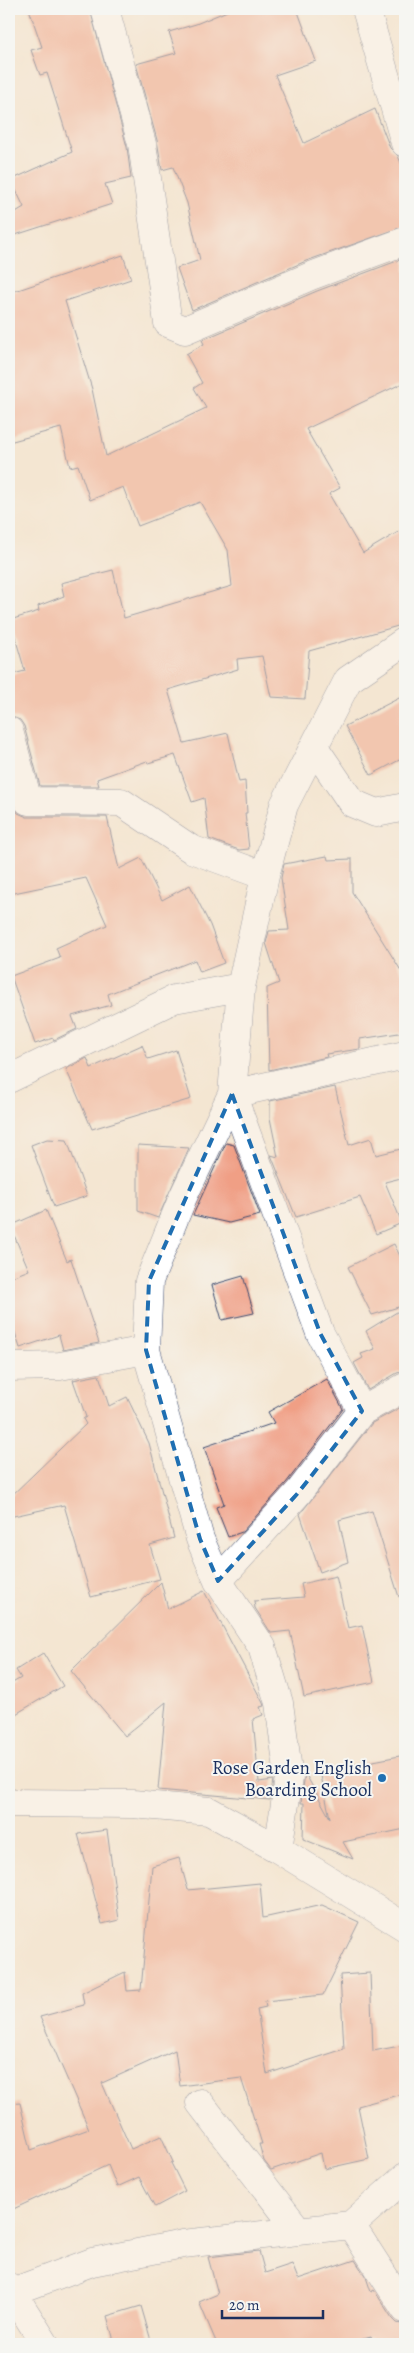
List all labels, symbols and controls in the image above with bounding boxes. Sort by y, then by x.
place label: Rose Garden English Boarding School [212,1755,372,1803]
marker: Rose Garden English Boarding School [376,1772,388,1784]
scale bar [222,2288,323,2320]
text: 20 m [229,2295,260,2315]

